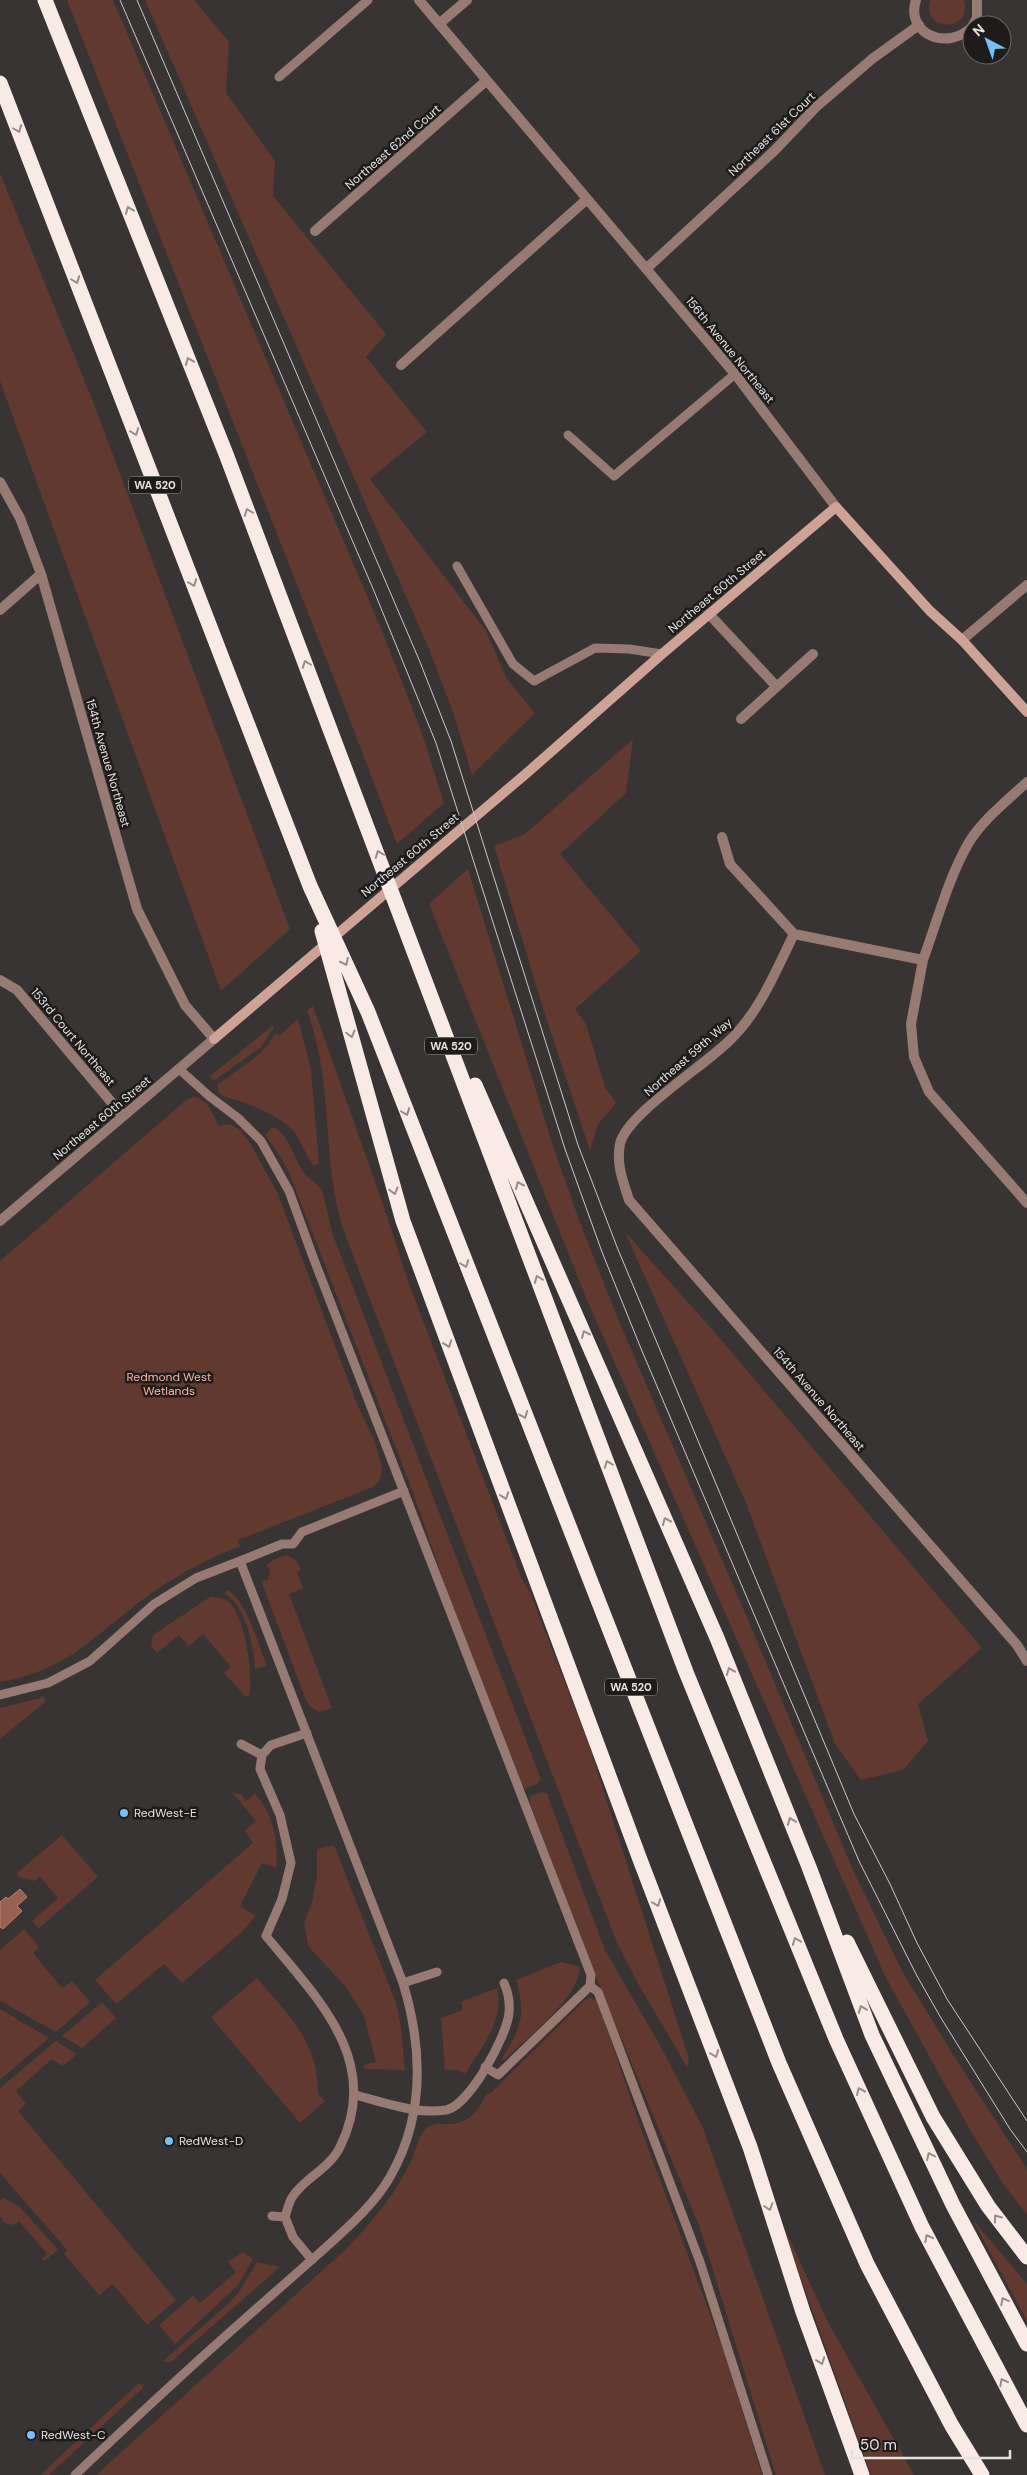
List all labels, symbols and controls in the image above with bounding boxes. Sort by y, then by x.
north arrow [962,15,1012,65]
text: N [969,20,988,40]
street label: Northeast 61st Court [725,88,819,180]
street label: Northeast 62nd Court [342,101,444,193]
one-way arrow [12,124,22,132]
one-way arrow [124,206,135,215]
one-way arrow [70,275,80,284]
street label: 156th Avenue Northeast [682,293,778,407]
one-way arrow [184,357,195,366]
one-way arrow [128,427,139,436]
road number: WA 520 [129,476,181,494]
one-way arrow [244,509,254,517]
street label: Northeast 60th Street [665,545,769,637]
one-way arrow [187,578,197,587]
one-way arrow [302,660,312,669]
street label: 154th Avenue Northeast [82,697,134,829]
street label: Northeast 60th Street [358,809,462,901]
one-way arrow [374,850,385,859]
one-way arrow [338,957,349,966]
street label: 153rd Court Northeast [27,985,119,1090]
street label: Northeast 59th Way [641,1014,736,1100]
one-way arrow [345,1030,355,1038]
road number: WA 520 [425,1038,477,1054]
street label: Northeast 60th Street [50,1072,154,1164]
one-way arrow [401,1108,411,1116]
one-way arrow [515,1181,526,1190]
one-way arrow [388,1186,399,1195]
one-way arrow [459,1259,469,1268]
one-way arrow [534,1275,544,1284]
one-way arrow [580,1330,591,1339]
one-way arrow [442,1339,452,1348]
street label: 154th Avenue Northeast [770,1344,869,1454]
park label: Redmond West Wetlands [127,1369,212,1399]
one-way arrow [518,1411,528,1419]
one-way arrow [604,1460,614,1469]
one-way arrow [499,1491,509,1500]
one-way arrow [662,1517,673,1526]
one-way arrow [726,1667,736,1676]
road number: WA 520 [605,1678,657,1695]
place label: RedWest-E [134,1805,197,1821]
marker: RedWest-E [118,1807,130,1819]
one-way arrow [787,1817,797,1826]
one-way arrow [651,1898,661,1906]
one-way arrow [792,1937,803,1946]
one-way arrow [858,2005,868,2013]
one-way arrow [709,2050,719,2058]
one-way arrow [855,2087,866,2096]
place label: RedWest-D [179,2133,243,2149]
marker: RedWest-D [163,2135,175,2147]
one-way arrow [926,2152,936,2161]
one-way arrow [764,2203,774,2211]
one-way arrow [994,2215,1003,2224]
one-way arrow [924,2235,934,2244]
one-way arrow [1000,2297,1010,2306]
one-way arrow [815,2357,825,2365]
one-way arrow [999,2379,1009,2388]
place label: RedWest-C [41,2427,106,2443]
scale bar [852,2428,1010,2460]
marker: RedWest-C [25,2429,37,2441]
text: 50 m [860,2435,897,2455]

